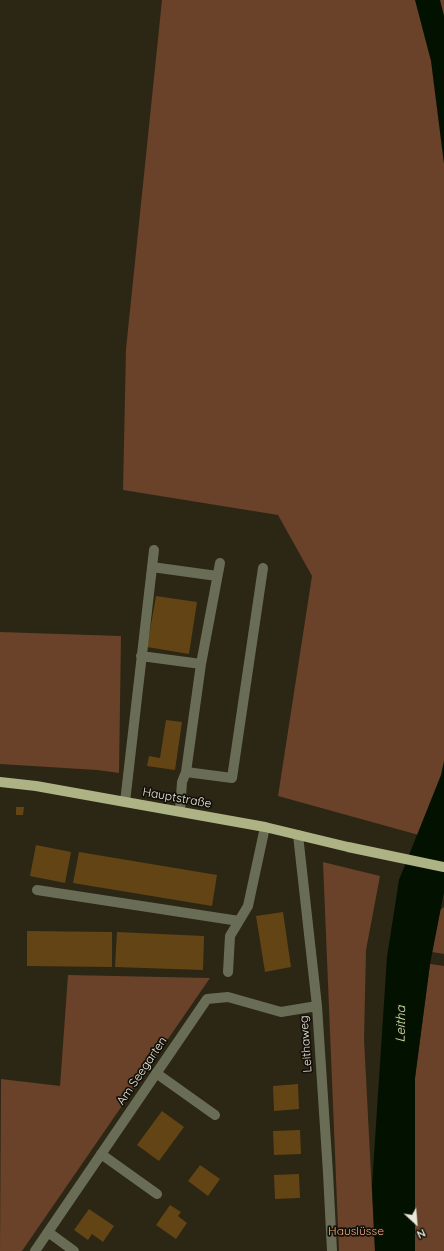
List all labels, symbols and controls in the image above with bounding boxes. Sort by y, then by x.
street label: Hauptstraße [141,785,213,811]
water label: Leitha [393,1006,409,1042]
street label: Leithaweg [297,1015,315,1073]
street label: Am Seegarten [114,1034,170,1108]
north arrow [396,1203,436,1243]
park label: Hauslüsse [328,1224,384,1238]
text: N [415,1226,428,1242]

